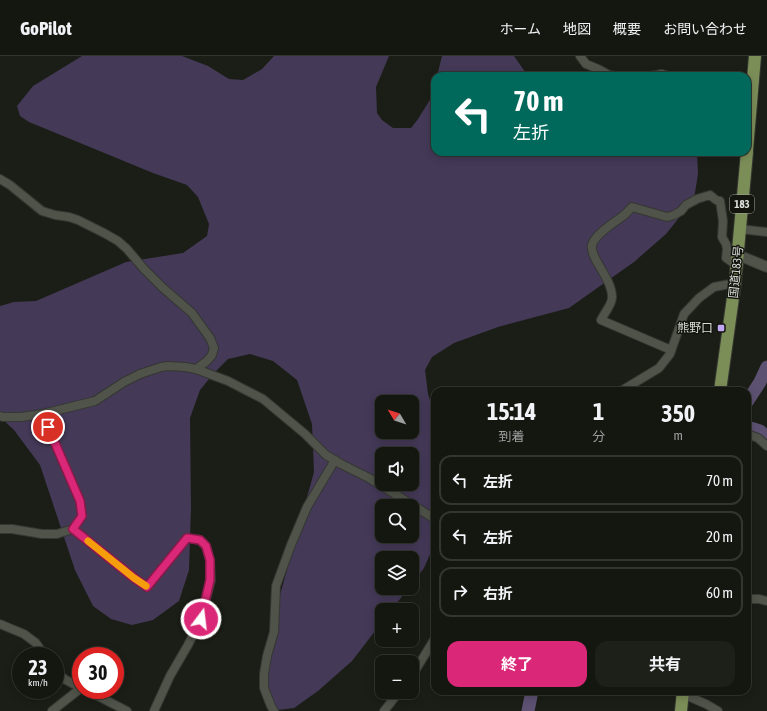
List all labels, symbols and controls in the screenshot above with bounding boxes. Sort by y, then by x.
text: GoPilot [20,17,72,39]
text: ホーム [499,21,541,37]
text: 地図 [563,21,591,37]
text: 概要 [613,21,641,37]
text: お問い合わせ [663,21,747,37]
text: 70 m [513,85,563,117]
icon: left [447,88,499,140]
text: 左折 [513,122,549,143]
road number: 183 [730,195,754,213]
street label: 国道183号 [726,245,746,299]
place label: 熊野口 [677,321,713,335]
marker: 熊野口 [716,323,726,333]
north arrow [375,395,419,439]
map controls [375,395,419,699]
text: 15:14 [487,398,536,425]
text: 1 [593,398,604,425]
text: 350 [661,400,695,427]
pin [31,410,65,444]
icon: arrive [37,416,59,438]
text: m [673,428,683,443]
text: 到着 [499,429,525,444]
text: 分 [592,429,605,444]
button: sound [375,447,419,491]
icon: left [449,469,471,491]
text: 70 m [706,472,733,489]
text: 左折 [483,473,513,490]
button: search [375,499,419,543]
icon: left [449,525,471,547]
text: 20 m [706,528,733,545]
text: 左折 [483,529,513,546]
button: layers [375,551,419,595]
icon: right [449,581,471,603]
text: 60 m [706,584,733,601]
text: 右折 [483,585,513,602]
position arrow [180,598,222,640]
button: + [375,603,419,647]
button: 終了 [447,641,587,687]
button: 共有 [595,641,735,687]
speed limit sign: 30 [72,647,124,699]
button: − [375,655,419,699]
text: 23 [29,656,47,679]
text: km/h [28,677,48,688]

